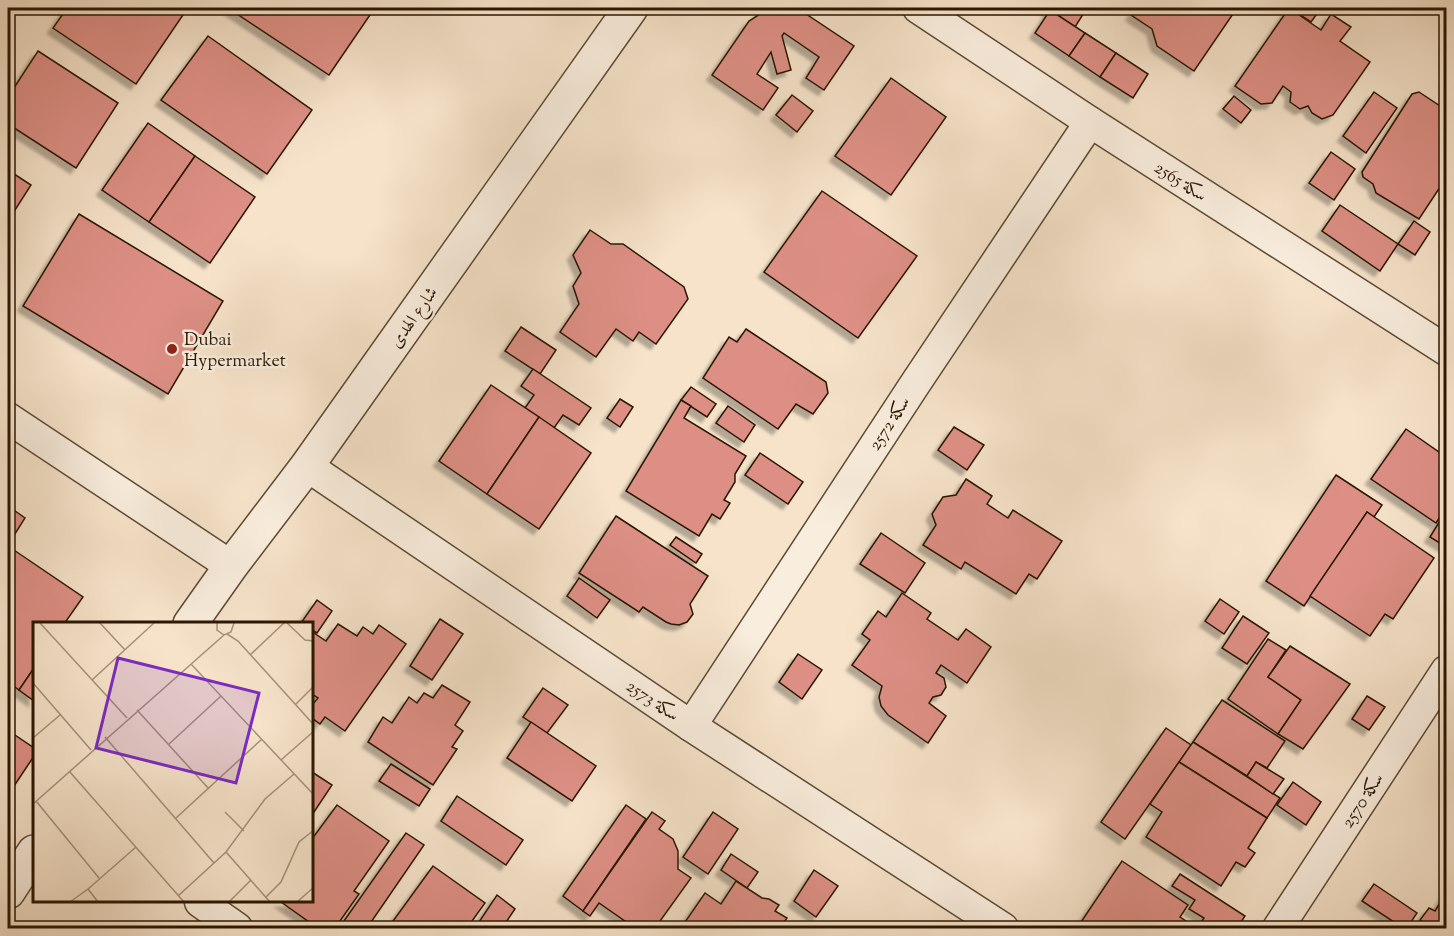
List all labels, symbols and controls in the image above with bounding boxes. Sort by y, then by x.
street label: سكة 2565 [1148,156,1211,209]
street label: شارع الهدى [384,282,445,354]
place label: Dubai Hypermarket [184,328,286,375]
marker: Dubai Hypermarket [165,342,179,356]
street label: سكة 2572 [863,392,918,456]
inset map [33,622,314,903]
street label: سكة 2573 [620,674,684,729]
street label: سكة 2570 [1336,768,1391,834]

